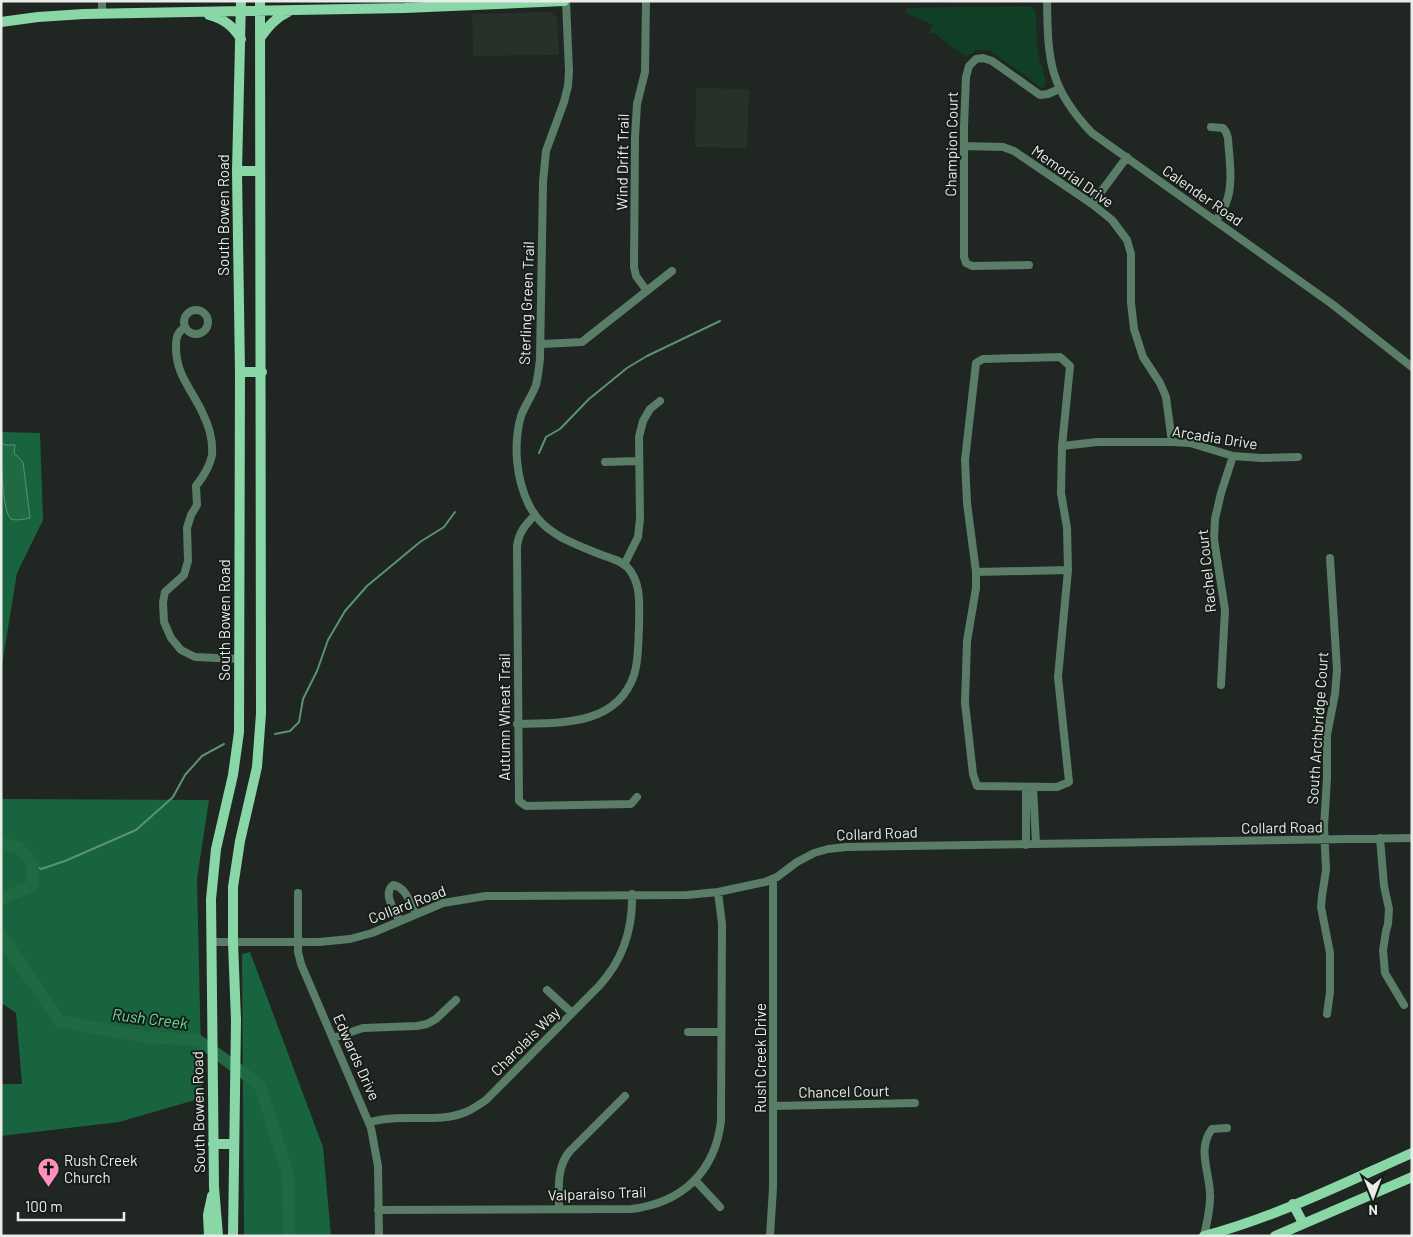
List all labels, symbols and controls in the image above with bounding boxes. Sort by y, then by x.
street label: Champion Court [941,91,961,197]
street label: Wind Drift Trail [612,114,632,210]
street label: Memorial Drive [1029,141,1117,211]
street label: South Bowen Road [214,154,232,276]
street label: Calender Road [1159,161,1247,229]
street label: Sterling Green Trail [515,241,537,365]
street label: Arcadia Drive [1171,421,1259,453]
street label: Rachel Court [1193,529,1219,613]
street label: South Bowen Road [215,559,233,681]
street label: South Archbridge Court [1303,651,1331,805]
street label: Autumn Wheat Trail [495,653,513,781]
street label: Collard Road [1241,817,1323,837]
street label: Collard Road [836,823,918,843]
street label: Collard Road [366,881,448,927]
street label: Charolais Way [487,1003,563,1079]
street label: Rush Creek Drive [751,1003,769,1113]
water label: Rush Creek [111,1004,189,1032]
street label: Edwards Drive [330,1011,384,1103]
street label: South Bowen Road [188,1051,208,1173]
street label: Chancel Court [798,1081,890,1101]
place label: Rush Creek Church [64,1151,138,1186]
church icon: Rush Creek Church [36,1157,60,1188]
north arrow [1348,1172,1398,1222]
street label: Valparaiso Trail [547,1182,647,1204]
scale bar [18,1190,124,1222]
text: 100 m [25,1197,63,1215]
text: N [1368,1202,1378,1219]

